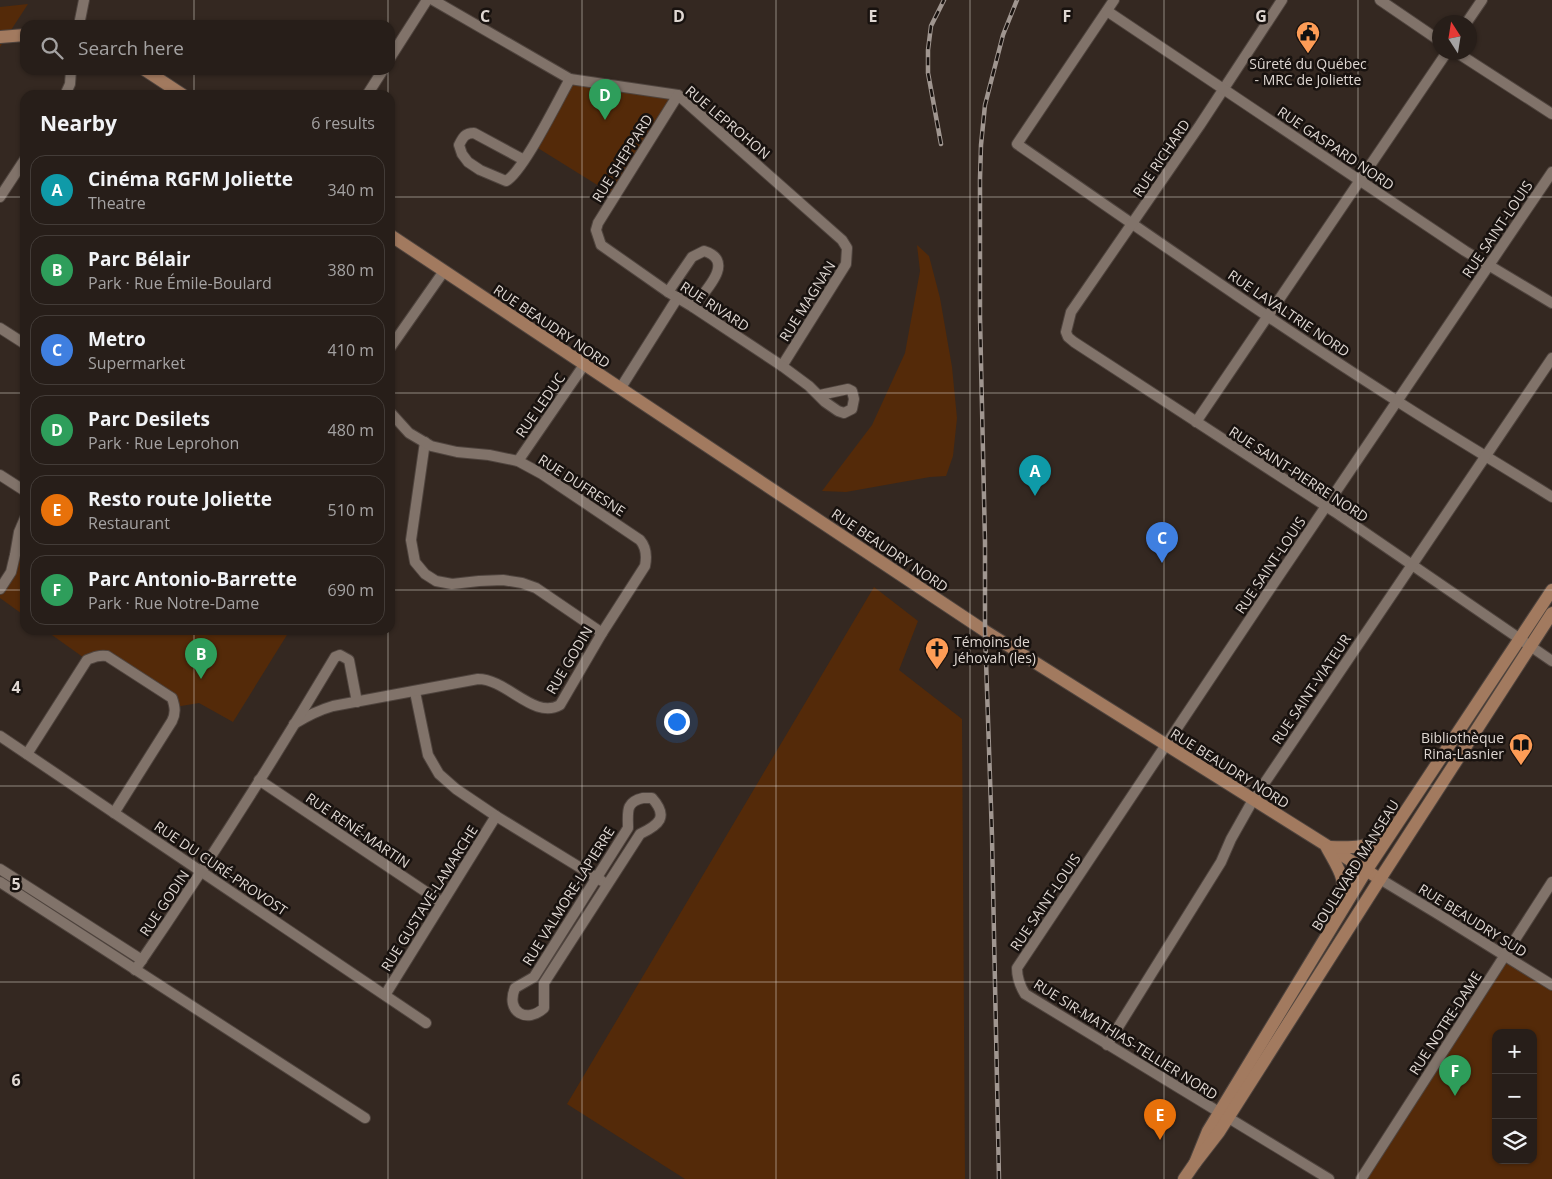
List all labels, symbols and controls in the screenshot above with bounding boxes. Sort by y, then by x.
text: C [480,5,490,27]
text: D [673,5,685,27]
text: E [869,5,878,27]
text: F [1063,5,1071,27]
text: G [1255,5,1267,27]
north arrow [1432,15,1477,60]
search box [20,20,395,75]
public building icon: Sûreté du Québec - MRC de Joliette [1295,20,1321,54]
icon: search [38,34,66,62]
text: Search here [78,35,184,61]
place label: Sûreté du Québec - MRC de Joliette [1249,54,1367,89]
pin: D [589,79,621,120]
street label: RUE LEPROHON [682,81,774,163]
street label: RUE GASPARD NORD [1274,102,1398,194]
text: Nearby [40,109,117,137]
street label: RUE SHEPPARD [587,110,657,206]
text: 6 results [311,112,375,134]
street label: RUE RICHARD [1128,116,1194,200]
text: Cinéma RGFM Joliette [88,166,293,192]
street label: RUE SAINT-LOUIS [1457,177,1537,281]
text: A [51,179,63,201]
text: 340 m [328,179,374,201]
text: Theatre [88,192,146,214]
text: Parc Bélair [88,246,190,272]
street label: RUE MAGNAN [775,257,839,345]
text: B [52,259,62,281]
text: 380 m [328,259,374,281]
street label: RUE LAVALTRIE NORD [1224,265,1354,361]
text: Park · Rue Émile-Boulard [88,272,272,294]
street label: RUE RIVARD [677,277,753,335]
street label: RUE BEAUDRY NORD [490,280,614,372]
text: Metro [88,326,146,352]
text: C [52,339,62,361]
text: 410 m [328,339,374,361]
text: Supermarket [88,352,185,374]
street label: RUE LEDUC [511,369,569,441]
text: Parc Desilets [88,406,210,432]
text: D [51,419,63,441]
text: 480 m [328,419,374,441]
street label: RUE SAINT-PIERRE NORD [1226,422,1372,526]
text: Park · Rue Leprohon [88,432,239,454]
street label: RUE DUFRESNE [535,450,629,520]
pin: A [1019,455,1051,496]
text: Resto route Joliette [88,486,272,512]
text: E [53,499,61,521]
text: 510 m [328,499,374,521]
street label: RUE BEAUDRY NORD [828,504,952,596]
text: Restaurant [88,512,170,534]
street label: RUE SAINT-LOUIS [1230,513,1310,617]
pin: C [1146,522,1178,563]
text: Parc Antonio-Barrette [88,566,297,592]
text: F [53,579,61,601]
text: 690 m [328,579,374,601]
text: Park · Rue Notre-Dame [88,592,259,614]
street label: RUE GODIN [541,623,597,697]
street label: RUE SAINT-VIATEUR [1267,630,1355,748]
place label: Témoins de Jéhovah (les) [952,632,1036,667]
church icon: Témoins de Jéhovah (les) [924,636,950,670]
pin: B [185,638,217,679]
text: 4 [11,676,21,698]
your location [664,709,690,735]
street label: RUE BEAUDRY NORD [1167,724,1293,812]
place label: Bibliothèque Rina-Lasnier [1421,728,1504,763]
library icon: Bibliothèque Rina-Lasnier [1508,732,1534,766]
street label: RUE RENÉ-MARTIN [302,788,414,872]
street label: BOULEVARD MANSEAU [1307,796,1403,934]
street label: RUE DU CURÉ-PROVOST [151,816,292,920]
street label: RUE GUSTAVE-LAMARCHE [376,821,482,975]
street label: RUE VALMORE-LAPIERRE [517,823,619,969]
street label: RUE SAINT-LOUIS [1005,850,1085,954]
street label: RUE GODIN [135,866,193,940]
text: 5 [11,873,21,895]
street label: RUE BEAUDRY SUD [1415,879,1531,961]
street label: RUE NOTRE-DAME [1404,968,1486,1078]
street label: RUE SIR-MATHIAS-TELLIER NORD [1030,974,1222,1104]
map controls [1492,1029,1537,1164]
button: + [1492,1029,1537,1074]
pin: F [1439,1055,1471,1096]
text: 6 [11,1069,21,1091]
button: − [1492,1074,1537,1119]
pin: E [1144,1099,1176,1140]
button: layers [1492,1119,1537,1164]

